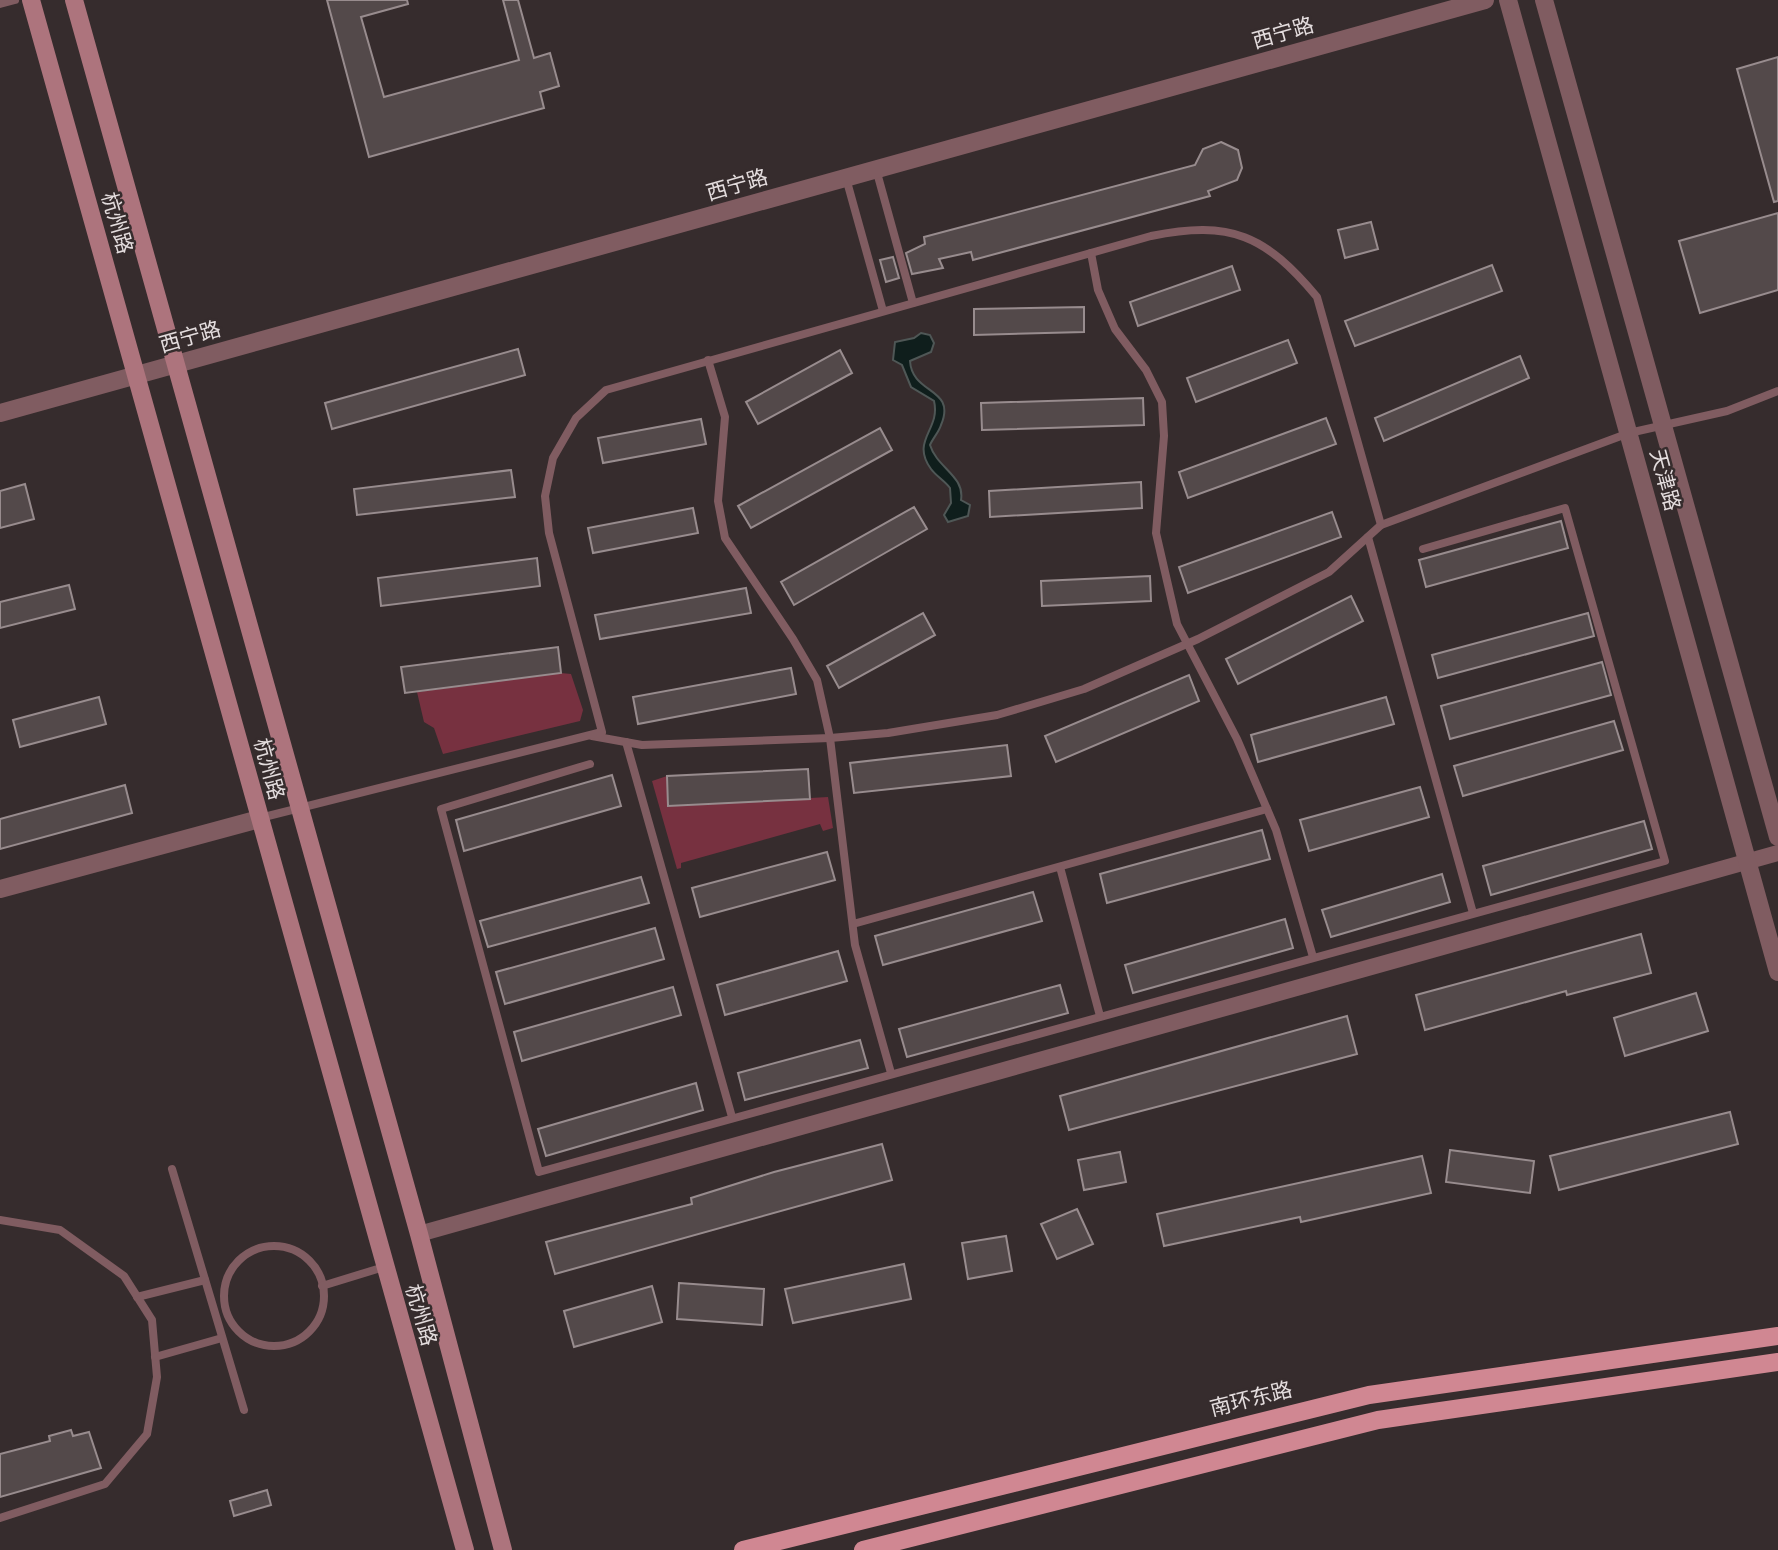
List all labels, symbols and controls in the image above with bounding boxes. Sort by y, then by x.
street label: 西宁路 [1248,9,1317,53]
street label: 西宁路 [702,161,771,205]
street label: 杭州路 [97,188,141,257]
street label: 西宁路 [155,313,224,357]
street label: 天津路 [1645,445,1689,514]
street label: 杭州路 [249,734,293,803]
street label: 杭州路 [401,1280,445,1349]
street label: 南环东路 [1206,1373,1295,1421]

